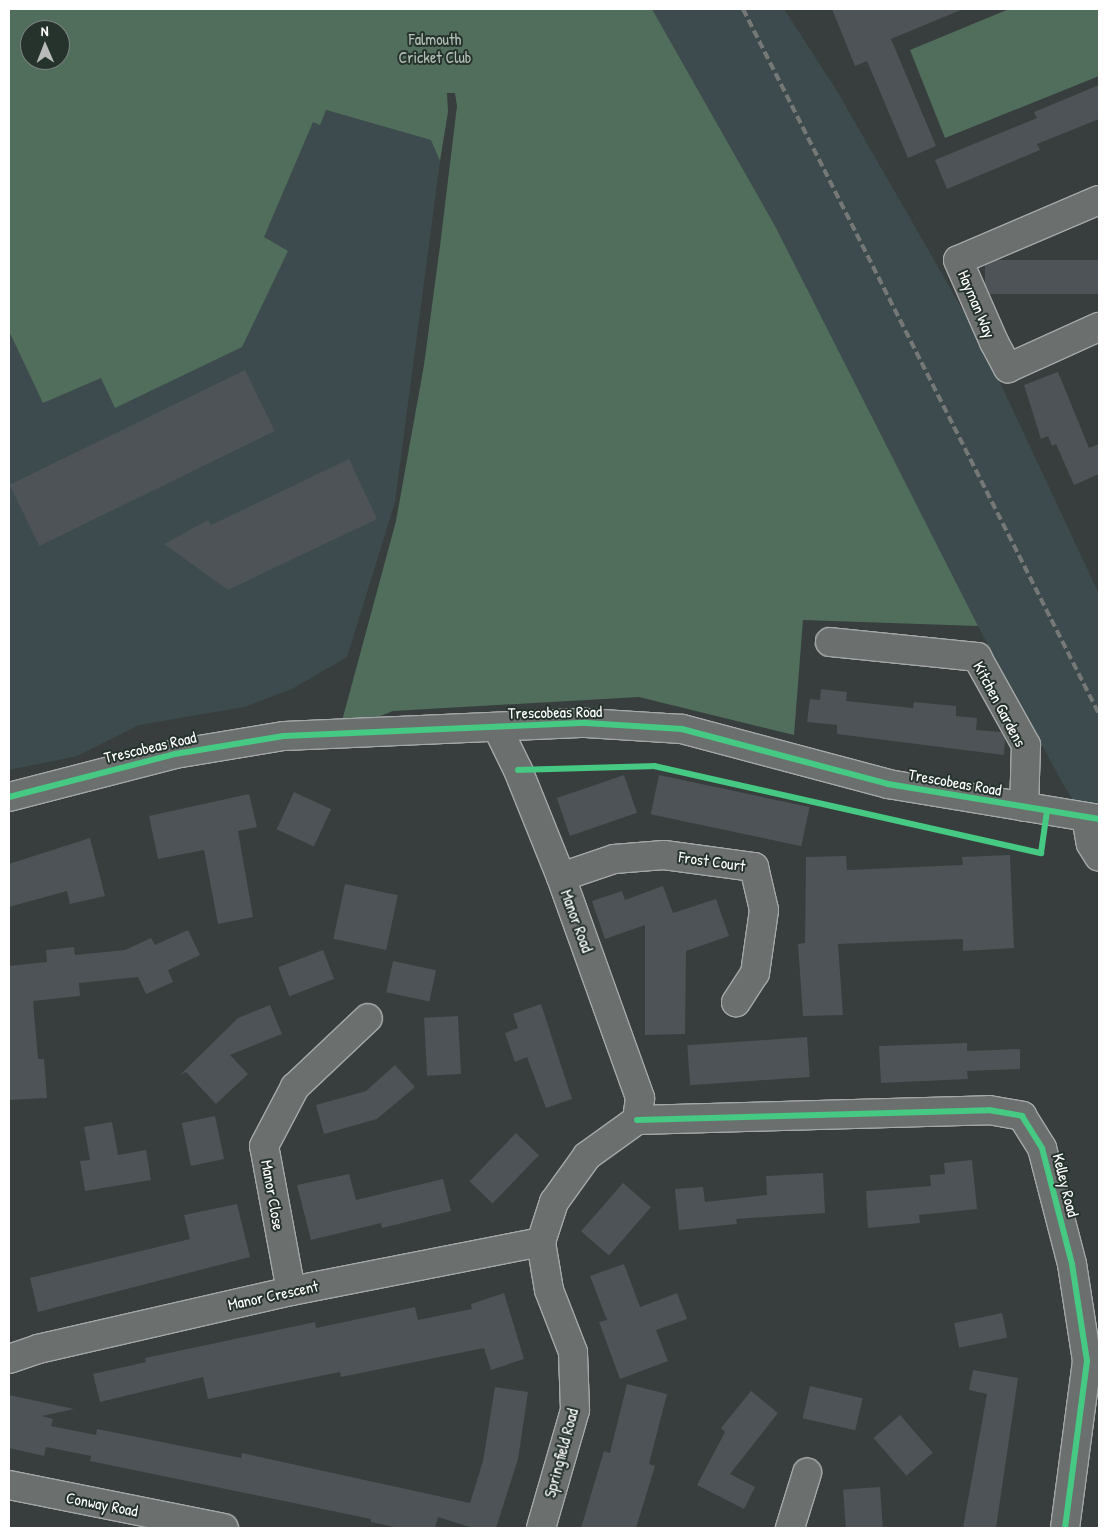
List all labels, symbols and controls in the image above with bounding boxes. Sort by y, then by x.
north arrow [20,20,70,70]
text: N [41,21,49,40]
park label: Falmouth Cricket Club [399,29,471,67]
street label: Hayman Way [954,267,1000,341]
street label: Kitchen Gardens [970,658,1030,750]
street label: Trescobeas Road [508,702,602,722]
street label: Trescobeas Road [102,727,198,767]
street label: Trescobeas Road [907,764,1003,800]
street label: Frost Court [677,847,747,875]
street label: Manor Road [557,887,597,955]
street label: Kelley Road [1049,1151,1083,1219]
street label: Manor Close [257,1158,289,1232]
street label: Manor Crescent [226,1276,320,1314]
street label: Springfield Road [540,1406,582,1500]
street label: Conway Road [64,1488,140,1520]

